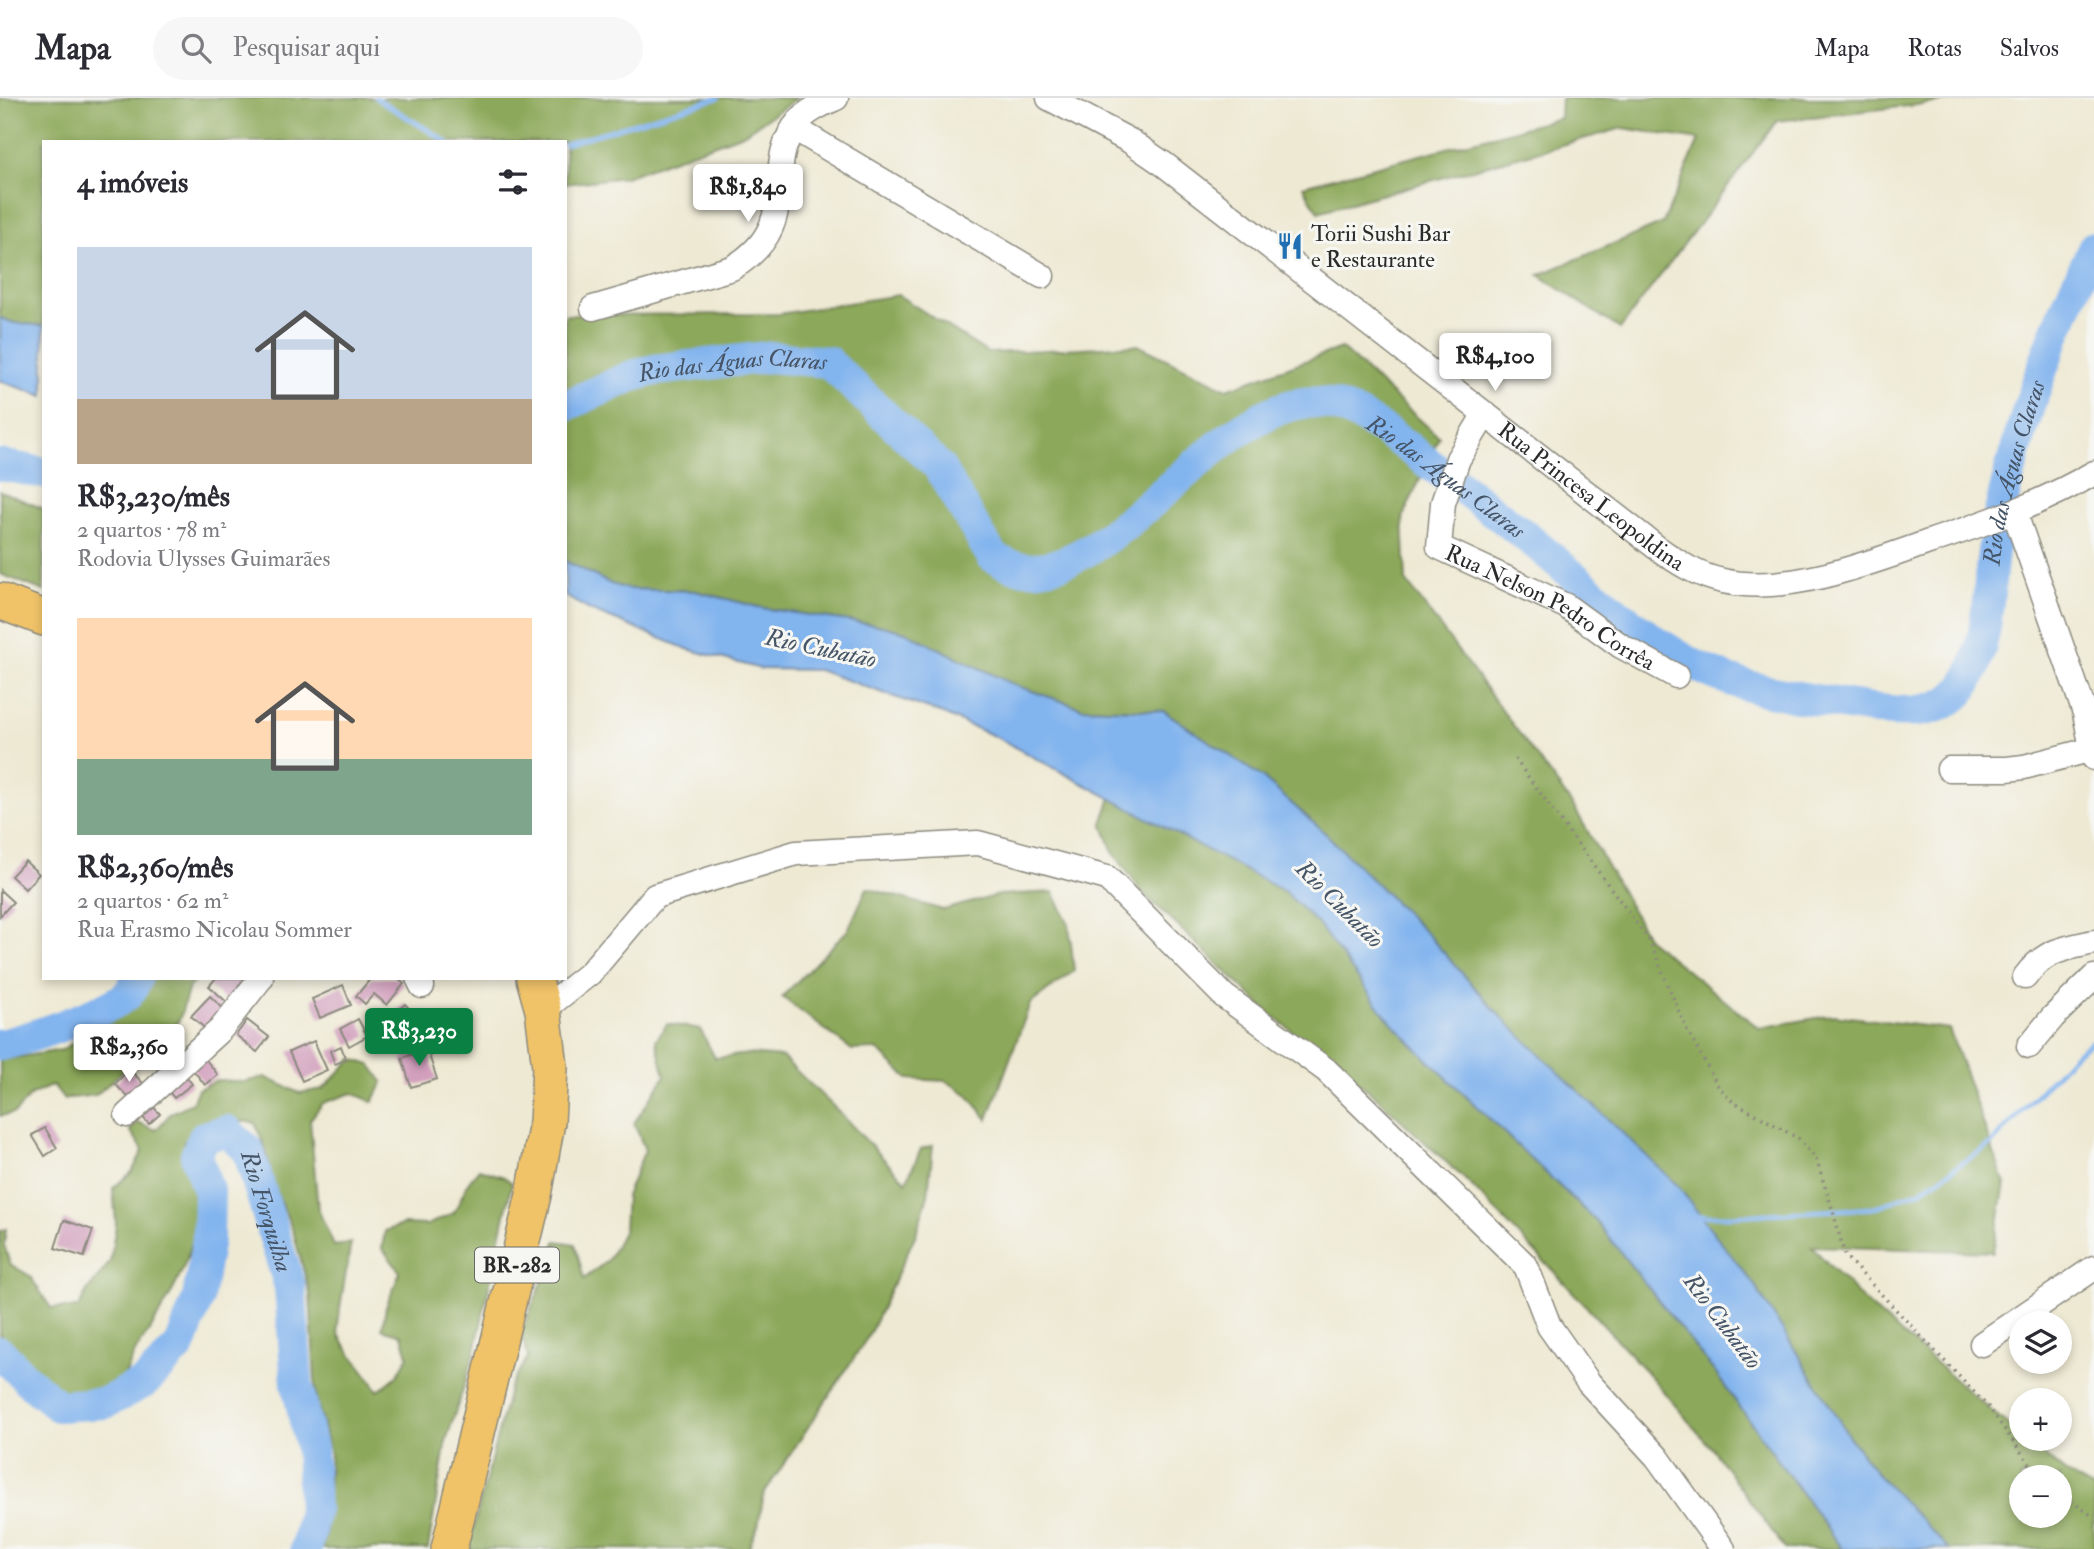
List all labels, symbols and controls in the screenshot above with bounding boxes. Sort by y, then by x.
search box [153,17,643,80]
text: Mapa [35,28,111,69]
icon: search [177,29,215,67]
text: Pesquisar aqui [233,32,380,64]
text: Mapa [1814,33,1869,64]
text: Rotas [1907,33,1962,64]
text: Salvos [2000,33,2059,64]
icon: filters [494,163,532,201]
text: 4 imóveis [77,164,188,201]
pin: R$1,840 [683,164,813,224]
text: R$1,840 [709,172,787,201]
place label: Torii Sushi Bar e Restaurante [1311,219,1451,274]
restaurant icon: Torii Sushi Bar e Restaurante [1275,231,1305,261]
icon: home [242,292,368,418]
pin: R$4,100 [1430,334,1560,393]
text: R$4,100 [1455,341,1535,370]
water label: Rio das Águas Claras [634,342,829,390]
water label: Rio das Águas Claras [1976,376,2053,568]
water label: Rio das Águas Claras [1360,408,1532,546]
street label: Rua Princesa Leopoldina [1492,415,1690,578]
text: R$3,230/mês [77,478,230,515]
text: 2 quartos · 78 m² [77,515,226,544]
street label: Rua Nelson Pedro Corrêa [1441,538,1661,677]
text: Rodovia Ulysses Guimarães [77,544,330,573]
water label: Rio Cubatão [762,621,879,675]
icon: home [242,663,368,789]
text: R$2,360/mês [77,849,234,886]
water label: Rio Cubatão [1288,853,1390,955]
text: 2 quartos · 62 m² [77,886,228,915]
text: Rua Erasmo Nicolau Sommer [77,915,352,944]
pin: R$3,230 [354,1009,484,1068]
text: R$3,230 [381,1016,457,1045]
pin: R$2,360 [64,1024,194,1084]
text: R$2,360 [90,1032,168,1061]
water label: Rio Forquilha [233,1146,300,1276]
road number: BR-282 [475,1248,559,1282]
water label: Rio Cubatão [1676,1266,1769,1376]
map controls [2009,1311,2072,1528]
button: layers [2009,1311,2072,1374]
button: + [2009,1388,2072,1451]
button: − [2009,1465,2072,1528]

